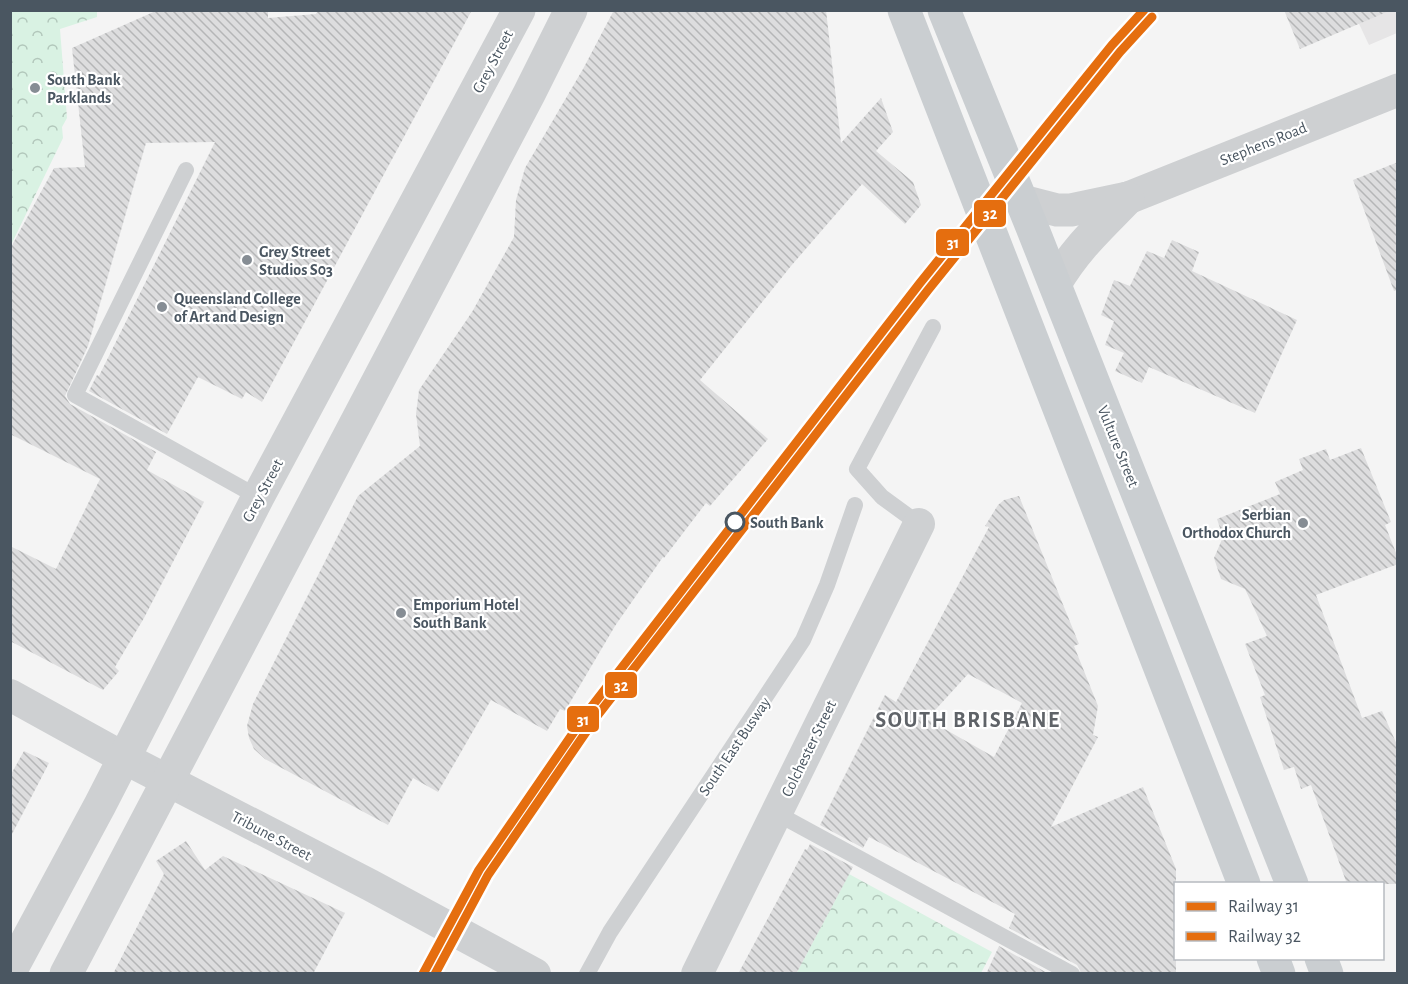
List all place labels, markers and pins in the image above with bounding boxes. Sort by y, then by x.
place label: South Bank Parklands [47,72,121,106]
marker: South Bank Parklands [28,81,42,95]
place label: Grey Street Studios S03 [259,244,333,278]
marker: Grey Street Studios S03 [240,253,254,267]
place label: Queensland College of Art and Design [174,291,301,325]
marker: Queensland College of Art and Design [155,300,169,314]
place label: Serbian Orthodox Church [1182,507,1291,541]
marker: South Bank [725,512,745,532]
place label: South Bank [750,515,824,531]
marker: Serbian Orthodox Church [1296,516,1310,530]
place label: Emporium Hotel South Bank [413,597,519,631]
marker: Emporium Hotel South Bank [394,606,408,620]

